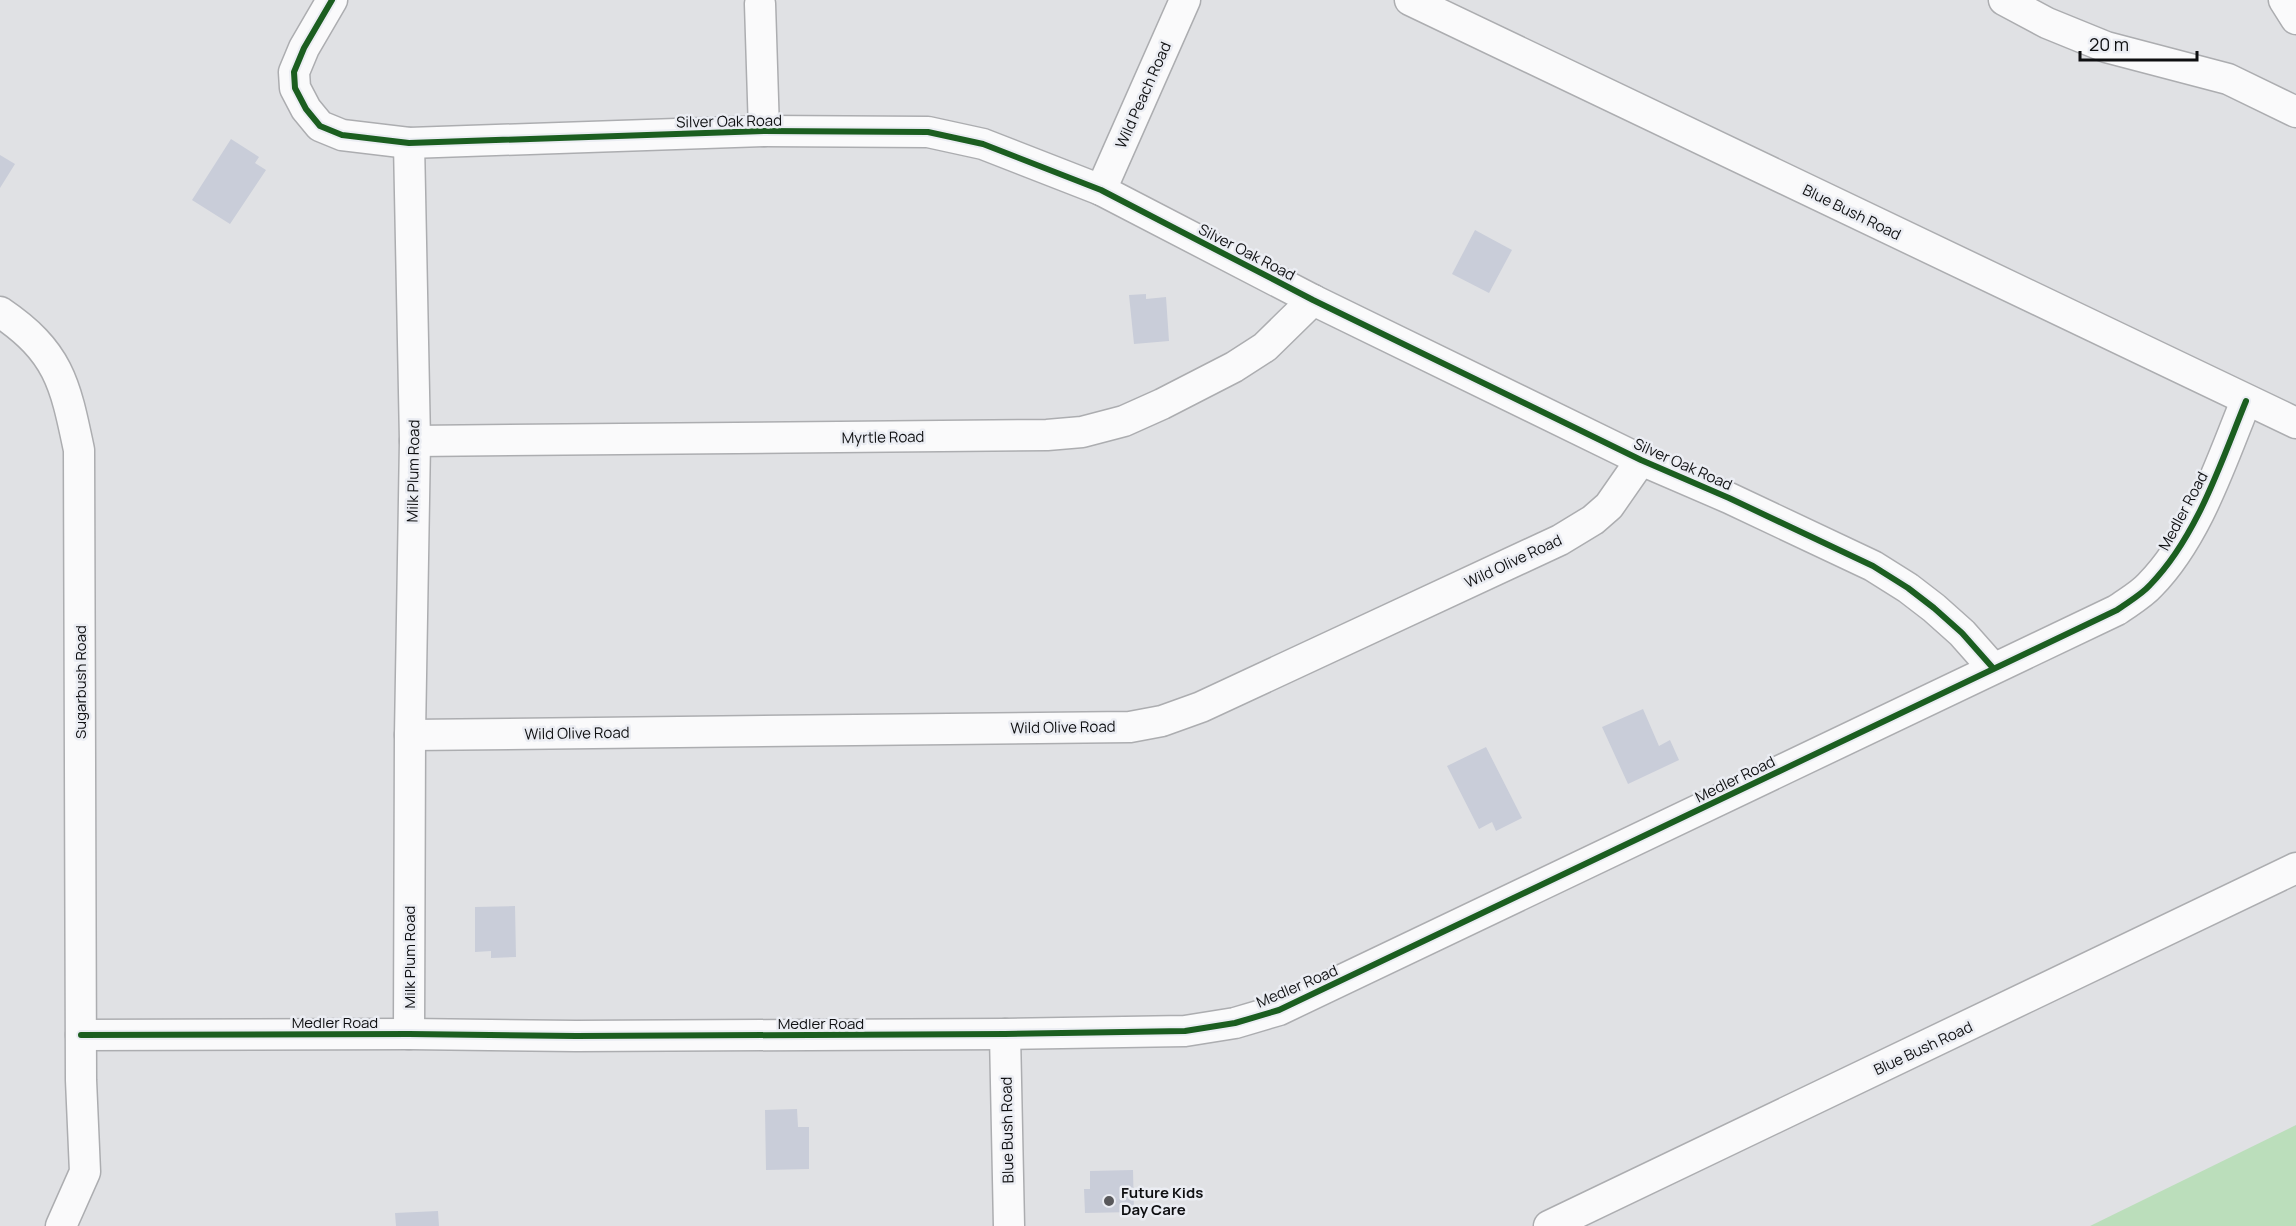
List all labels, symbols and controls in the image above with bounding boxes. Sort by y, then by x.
scale bar [2080,24,2197,62]
text: 20 m [2089,32,2129,56]
street label: Wild Peach Road [1110,38,1176,152]
street label: Silver Oak Road [676,110,782,132]
street label: Blue Bush Road [1799,179,1905,245]
street label: Silver Oak Road [1195,219,1299,285]
street label: Milk Plum Road [402,419,424,523]
street label: Myrtle Road [841,426,925,448]
street label: Silver Oak Road [1630,433,1736,495]
street label: Medler Road [2153,468,2213,554]
street label: Wild Olive Road [1461,529,1565,593]
street label: Sugarbush Road [70,625,91,739]
street label: Wild Olive Road [1010,716,1116,738]
street label: Wild Olive Road [524,722,630,744]
street label: Medler Road [1692,751,1778,807]
street label: Milk Plum Road [399,906,420,1008]
street label: Medler Road [1253,959,1341,1013]
street label: Medler Road [292,1012,378,1033]
street label: Medler Road [778,1013,864,1034]
street label: Blue Bush Road [1870,1016,1976,1080]
street label: Blue Bush Road [996,1076,1018,1184]
place label: Future Kids Day Care [1121,1182,1203,1220]
marker: Future Kids Day Care [1102,1194,1116,1208]

